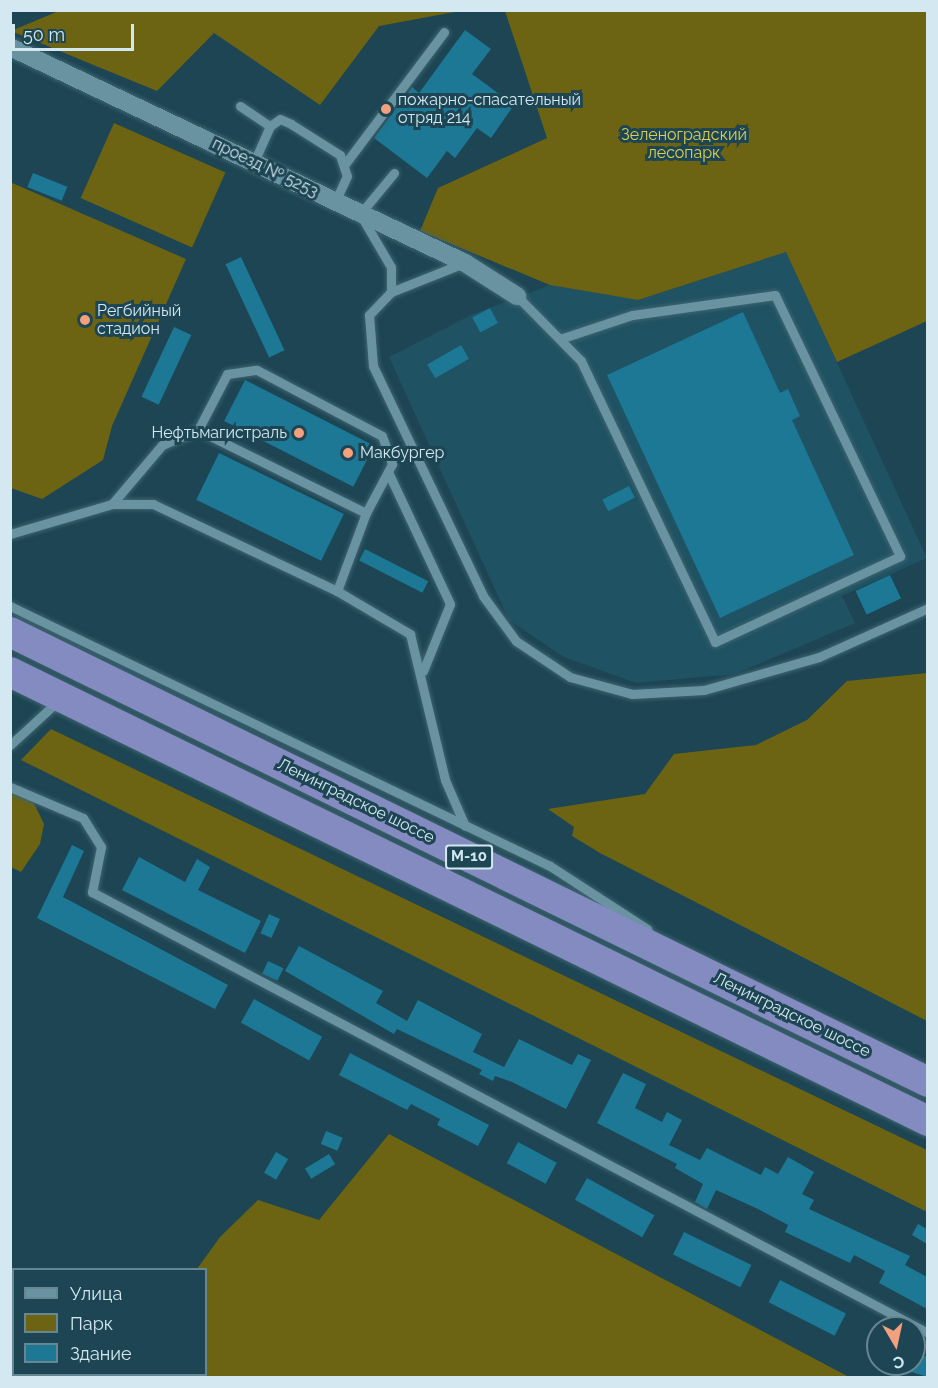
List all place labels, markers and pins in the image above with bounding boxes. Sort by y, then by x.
place label: пожарно-спасательный отряд 214 [398,90,581,128]
marker: пожарно-спасательный отряд 214 [379,102,393,116]
place label: Регбийный стадион [97,301,181,339]
marker: Регбийный стадион [78,313,92,327]
place label: Нефтьмагистраль [151,423,287,443]
marker: Нефтьмагистраль [292,426,306,440]
place label: Макбургер [360,443,444,463]
marker: Макбургер [341,446,355,460]

